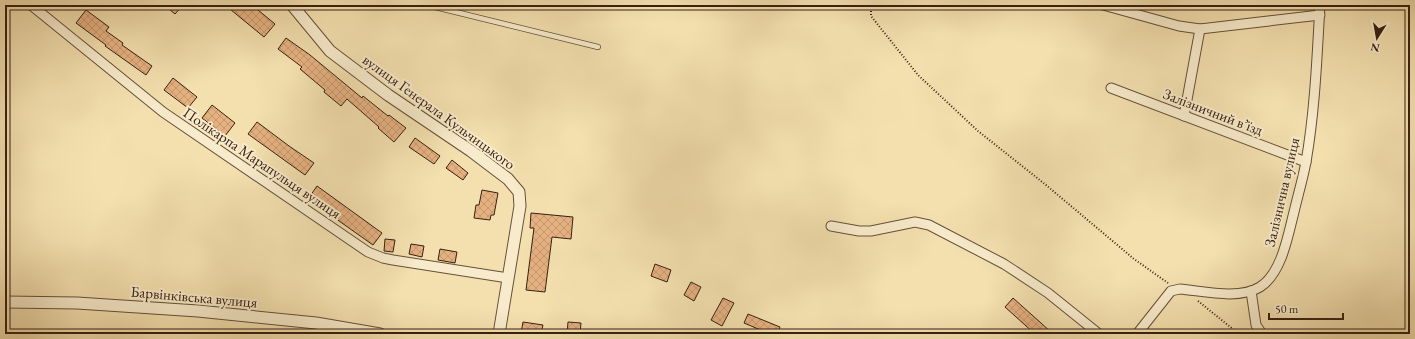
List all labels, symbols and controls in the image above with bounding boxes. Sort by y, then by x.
north arrow [1357,18,1397,58]
text: N [1369,40,1381,56]
street label: вулиця Генерала Кульчицького [359,50,519,173]
street label: Залізничний в’їзд [1161,84,1266,139]
street label: Полікарпа Марапульця вулиця [180,103,345,223]
street label: Залізнична вулиця [1260,135,1303,248]
street label: Барвінківська вулиця [130,281,259,312]
scale bar [1269,295,1343,321]
text: 50 m [1275,301,1299,317]

